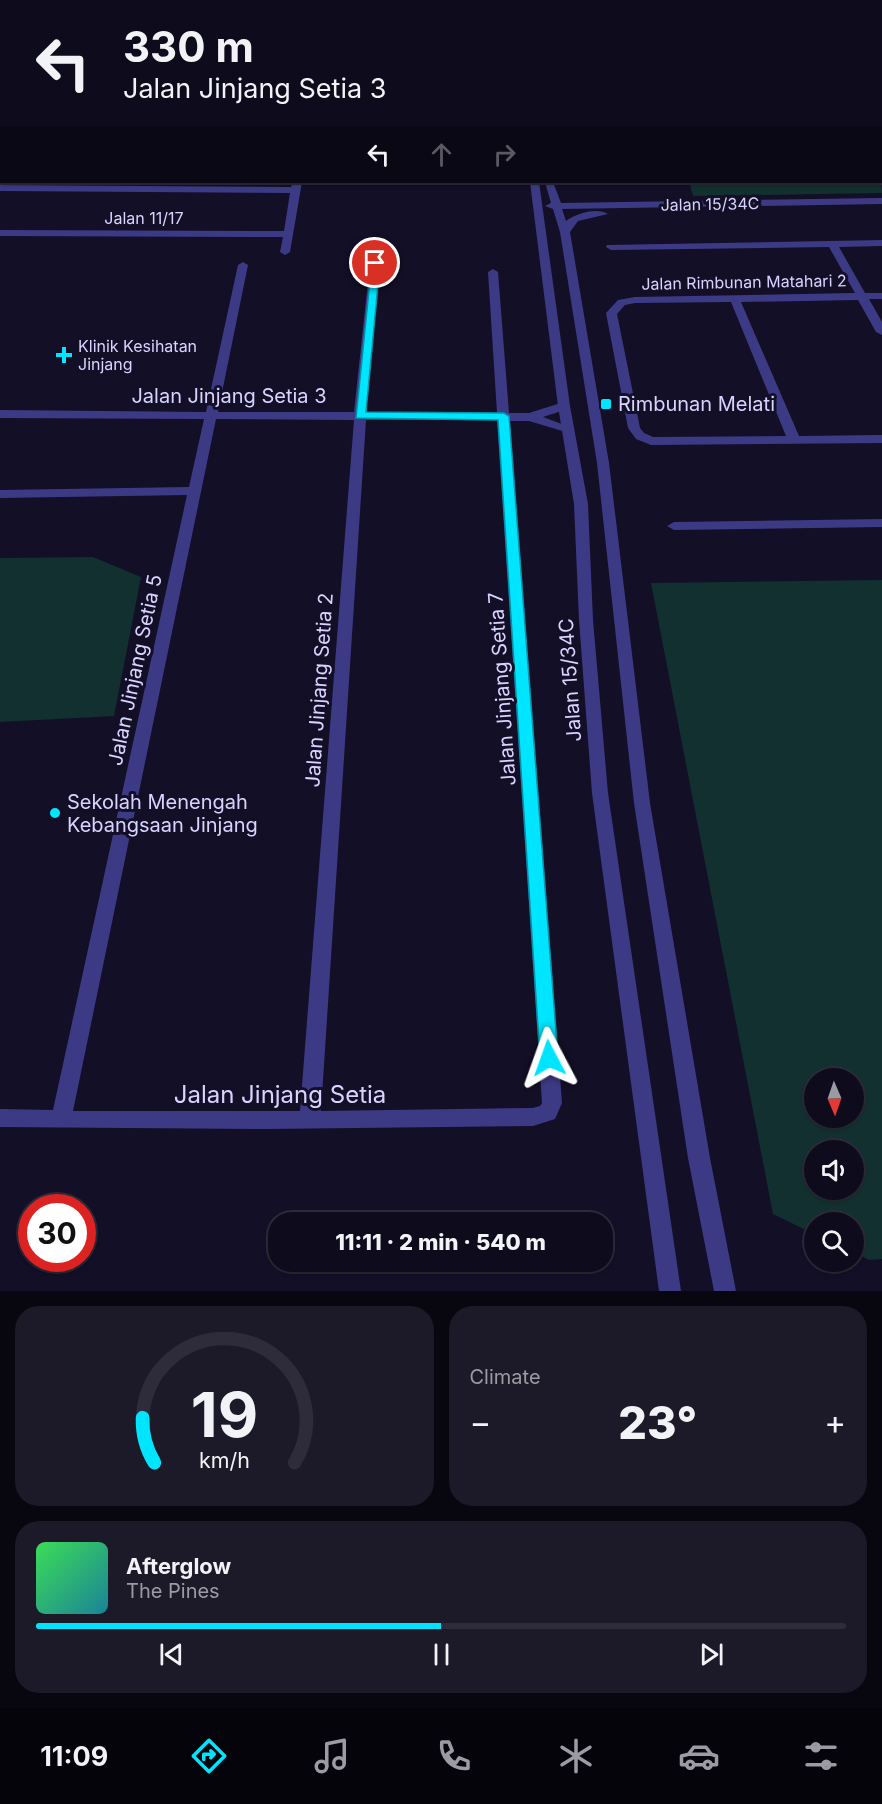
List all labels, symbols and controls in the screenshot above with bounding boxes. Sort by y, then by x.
text: 330 m [123,21,254,72]
icon: left [24,24,102,102]
text: Jalan Jinjang Setia 3 [123,72,386,105]
icon: left [362,138,395,171]
icon: ahead [425,138,458,171]
icon: right [488,138,521,171]
street label: Jalan 15/34C [660,193,760,215]
street label: Jalan 11/17 [104,208,184,228]
pin [349,237,400,288]
icon: arrive [358,246,391,279]
street label: Jalan Rimbunan Matahari 2 [641,270,847,294]
place label: Klinik Kesihatan Jinjang [78,336,197,374]
marker: Klinik Kesihatan Jinjang [55,346,73,364]
street label: Jalan Jinjang Setia 3 [131,384,327,408]
place label: Rimbunan Melati [618,392,775,416]
marker: Rimbunan Melati [599,397,613,411]
street label: Jalan Jinjang Setia 5 [103,572,167,768]
street label: Jalan Jinjang Setia 7 [483,591,521,787]
street label: Jalan Jinjang Setia 2 [300,592,338,788]
street label: Jalan 15/34C [554,618,586,742]
place label: Sekolah Menengah Kebangsaan Jinjang [67,790,258,837]
marker: Sekolah Menengah Kebangsaan Jinjang [48,806,62,820]
position arrow [517,1026,581,1090]
north arrow [804,1068,864,1128]
map controls [804,1068,864,1272]
street label: Jalan Jinjang Setia [174,1080,386,1109]
button: sound [804,1140,864,1200]
speed limit sign: 30 [18,1194,96,1272]
button: search [804,1212,864,1272]
text: 11:11 · 2 min · 540 m [335,1229,546,1255]
text: Climate [470,1365,541,1389]
text: 19 [191,1377,258,1452]
text: 23° [618,1395,697,1450]
text: − [470,1402,491,1442]
text: + [824,1402,846,1442]
text: km/h [199,1447,250,1473]
text: Afterglow [126,1553,231,1579]
text: The Pines [126,1579,220,1603]
icon: previous [155,1638,188,1671]
icon: pause [425,1638,458,1671]
icon: next [695,1638,728,1671]
icon: directions [188,1735,230,1777]
icon: music [311,1735,353,1777]
icon: phone [433,1735,475,1777]
icon: climate [555,1735,597,1777]
icon: car [678,1735,720,1777]
icon: filters [800,1735,842,1777]
text: 11:09 [40,1740,108,1773]

